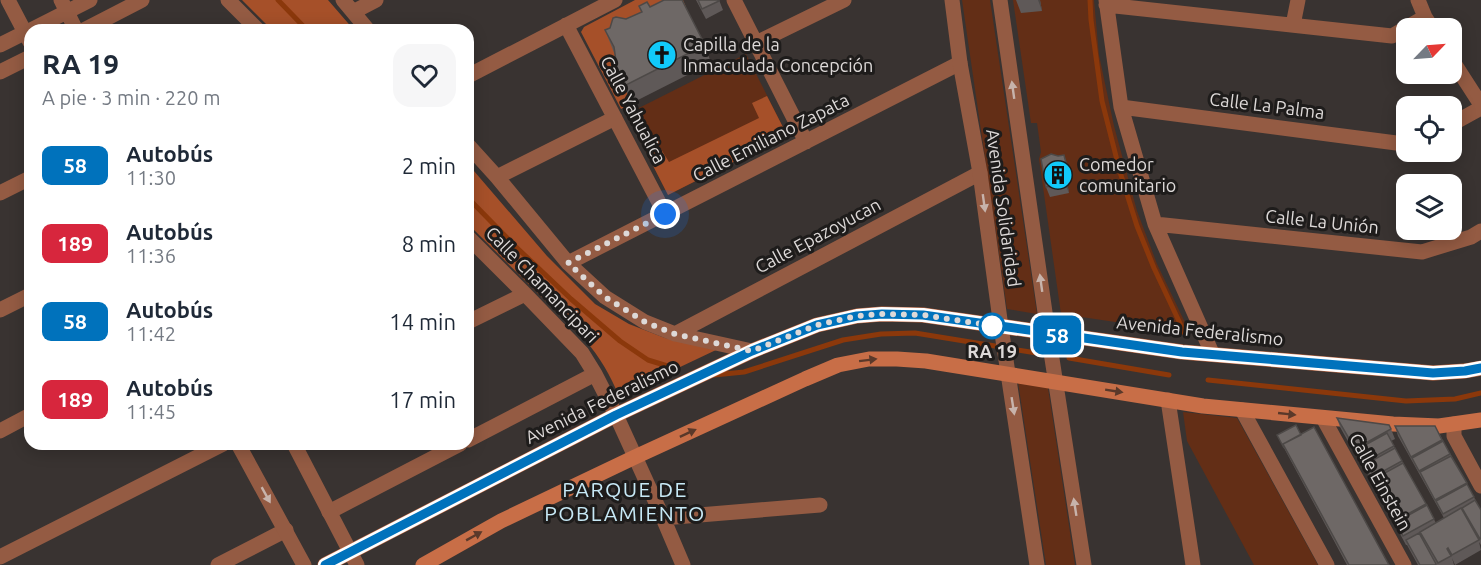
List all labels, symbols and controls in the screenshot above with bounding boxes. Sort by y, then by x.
north arrow [1396,18,1462,84]
map controls [1396,18,1462,240]
place label: Capilla de la Inmaculada Concepción [683,34,873,75]
church icon: Capilla de la Inmaculada Concepción [646,39,678,71]
button: heart [393,44,456,107]
text: RA 19 [42,48,119,79]
street label: Calle Yahualica [597,52,671,167]
one-way arrow [1009,81,1018,100]
text: A pie · 3 min · 220 m [42,86,220,109]
street label: Calle La Palma [1208,88,1326,122]
street label: Calle Emiliano Zapata [689,89,852,185]
button: locate [1396,96,1462,162]
street label: Avenida Solidaridad [983,128,1025,288]
text: Autobús [126,141,213,166]
text: 58 [63,153,87,177]
text: 2 min [402,153,456,178]
place label: Comedor comunitario [1079,154,1176,195]
building icon: Comedor comunitario [1042,159,1074,191]
text: 11:30 [126,166,176,189]
button: layers [1396,174,1462,240]
street label: Calle Epazoyucan [751,194,884,277]
one-way arrow [979,194,989,213]
your location [650,199,680,229]
street label: Calle La Unión [1264,205,1380,237]
text: Autobús [126,219,213,244]
street label: Calle Chamancipari [482,222,603,346]
text: 189 [57,231,93,255]
text: 8 min [402,231,456,256]
text: 11:36 [126,244,176,267]
one-way arrow [1036,274,1045,293]
text: Autobús [126,297,213,322]
text: 58 [63,309,87,333]
text: 14 min [389,309,456,334]
street label: Avenida Federalismo [1116,311,1284,349]
marker: RA 19 [979,313,1005,339]
line badge: 58 [1030,316,1084,354]
text: 11:42 [126,322,176,345]
text: 58 [1045,323,1069,347]
place label: RA 19 [967,341,1017,361]
street label: Avenida Federalismo [522,355,681,447]
one-way arrow [859,355,878,365]
text: Autobús [126,375,213,400]
text: 189 [57,387,93,411]
text: 17 min [389,387,456,412]
one-way arrow [1105,387,1124,396]
one-way arrow [1009,396,1018,415]
text: 11:45 [126,400,176,423]
one-way arrow [1277,409,1296,419]
one-way arrow [680,428,697,437]
street label: Calle Einstein [1346,429,1416,534]
district label: PARQUE DE POBLAMIENTO [544,477,706,525]
one-way arrow [261,487,271,504]
one-way arrow [1071,498,1080,517]
one-way arrow [466,531,482,542]

